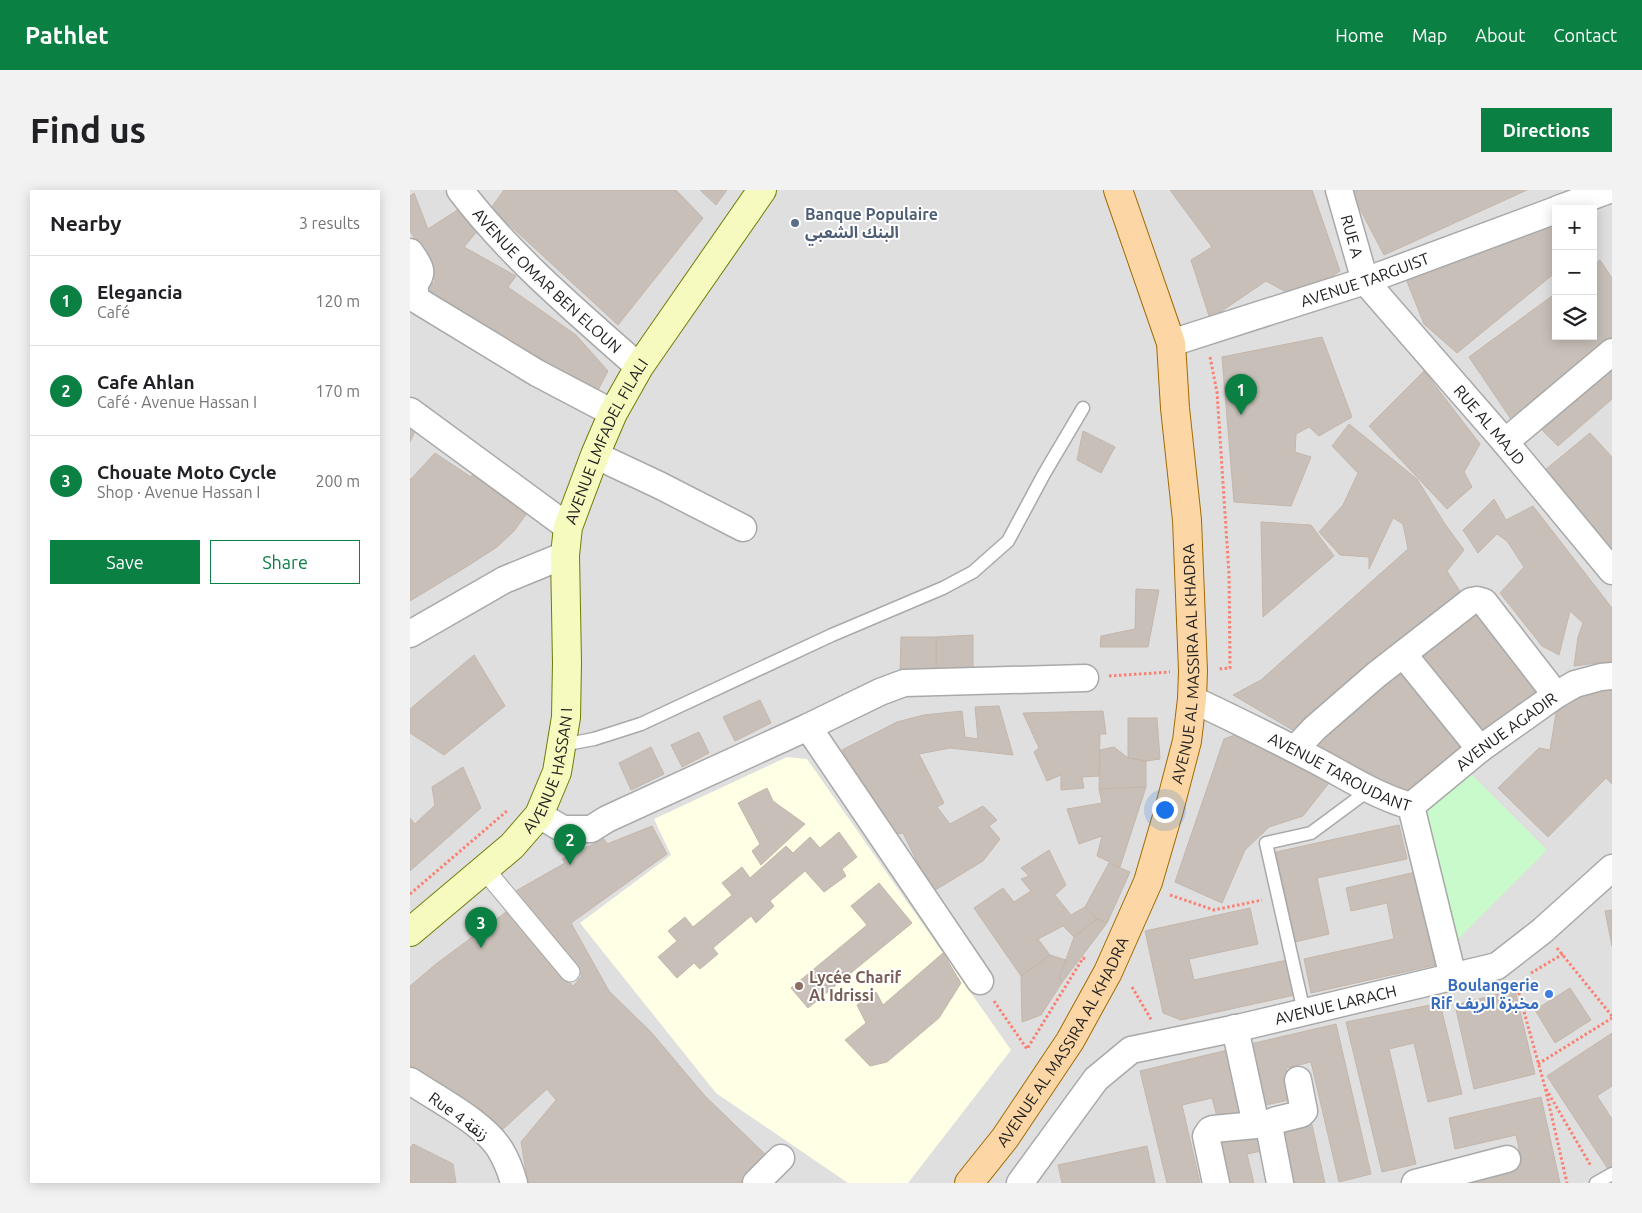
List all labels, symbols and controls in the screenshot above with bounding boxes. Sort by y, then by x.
text: Pathlet [25,22,109,49]
text: Home [1335,25,1384,45]
text: Map [1412,25,1447,45]
text: About [1475,25,1525,45]
text: Contact [1553,25,1617,45]
button: Directions [1481,108,1612,152]
text: Find us [30,110,146,150]
street label: AVENUE OMAR BEN ELOUN [469,205,625,356]
place label: Banque Populaire البنك الشعبي [805,205,938,246]
map controls [1552,205,1597,340]
button: + [1552,205,1597,250]
text: Nearby [50,211,121,235]
street label: RUE A [1337,213,1367,260]
text: 3 results [299,214,360,232]
marker: Banque Populaire البنك الشعبي [789,217,801,229]
street label: AVENUE TARGUIST [1298,249,1432,310]
button: − [1552,250,1597,295]
text: Elegancia [97,281,183,303]
text: 1 [61,292,71,310]
text: 120 m [315,292,360,310]
button: layers [1552,295,1597,340]
text: Café [97,303,130,321]
street label: AVENUE LMFADEL FILALI [561,355,651,526]
text: Cafe Ahlan [97,371,195,393]
pin: 1 [1225,374,1257,415]
street label: RUE AL MAJD [1450,381,1529,468]
text: 2 [61,382,71,400]
text: 170 m [315,382,360,400]
text: Café · Avenue Hassan I [97,393,257,411]
text: Chouate Moto Cycle [97,461,277,483]
text: 3 [61,472,71,490]
text: 200 m [315,472,360,490]
text: Shop · Avenue Hassan I [97,483,260,501]
button: Save [50,540,200,584]
button: Share [210,540,360,584]
street label: AVENUE AL MASSIRA AL KHADRA [1167,543,1202,786]
street label: AVENUE AGADIR [1452,689,1560,774]
street label: AVENUE HASSAN I [519,708,575,836]
street label: AVENUE TAROUDANT [1266,729,1413,815]
your location [1152,797,1178,823]
pin: 2 [554,824,586,865]
pin: 3 [465,907,497,948]
street label: AVENUE AL MASSIRA AL KHADRA [993,933,1132,1150]
place label: Lycée Charif Al Idrissi [809,968,902,1004]
place label: Boulangerie Rif مخبزة الريف [1430,976,1539,1013]
marker: Lycée Charif Al Idrissi [793,980,805,992]
street label: AVENUE LARACH [1273,981,1398,1028]
marker: Boulangerie Rif مخبزة الريف [1543,988,1555,1000]
street label: Rue 4 زنقة [425,1088,492,1145]

